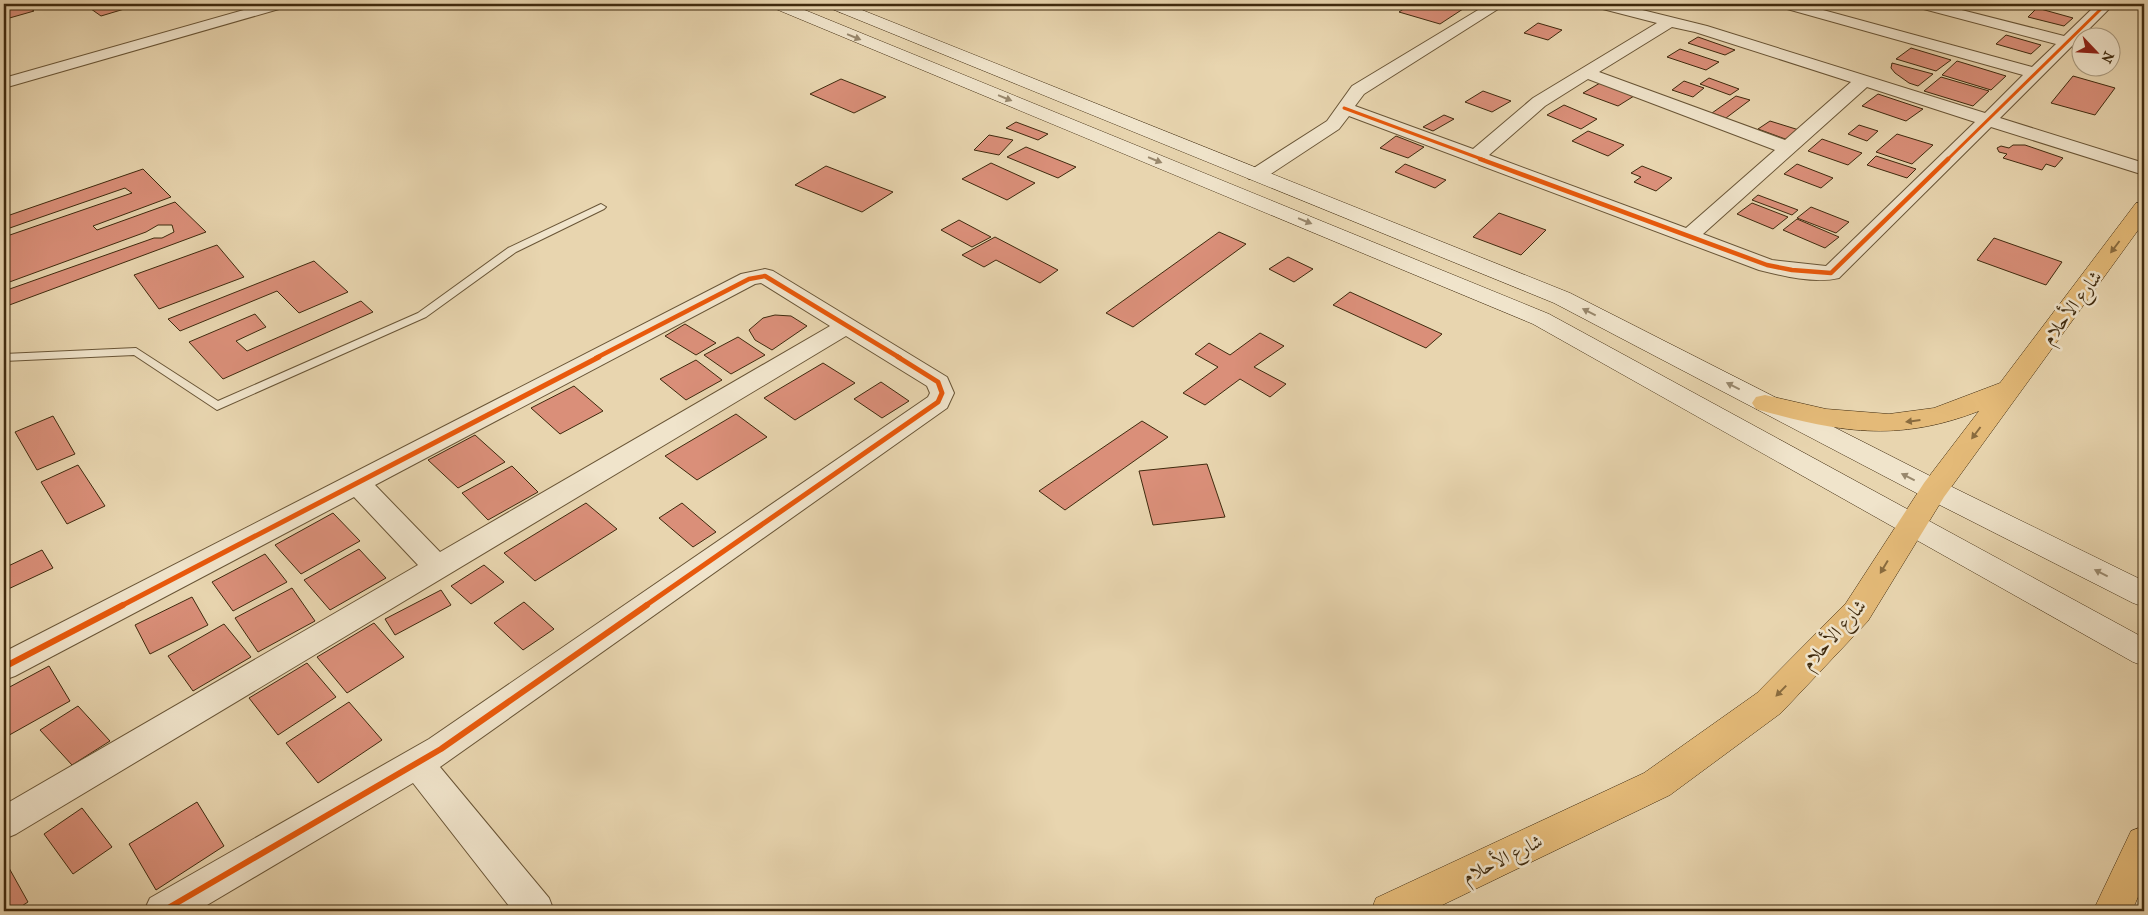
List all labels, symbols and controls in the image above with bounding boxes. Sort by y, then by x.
north arrow [2070,28,2120,78]
one-way arrow [847,33,861,41]
text: N [2097,49,2117,66]
one-way arrow [997,95,1012,102]
one-way arrow [1148,156,1162,164]
one-way arrow [1298,217,1313,225]
one-way arrow [2110,240,2120,254]
street label: شارع الأحلام [2035,265,2111,352]
one-way arrow [1581,308,1596,316]
one-way arrow [1726,382,1740,390]
one-way arrow [1905,417,1921,425]
one-way arrow [1971,426,1981,440]
one-way arrow [1901,473,1916,481]
one-way arrow [1880,561,1889,574]
one-way arrow [2093,569,2108,577]
street label: شارع الأحلام [1794,593,1875,678]
one-way arrow [1775,685,1787,697]
street label: شارع الأحلام [1457,827,1548,892]

